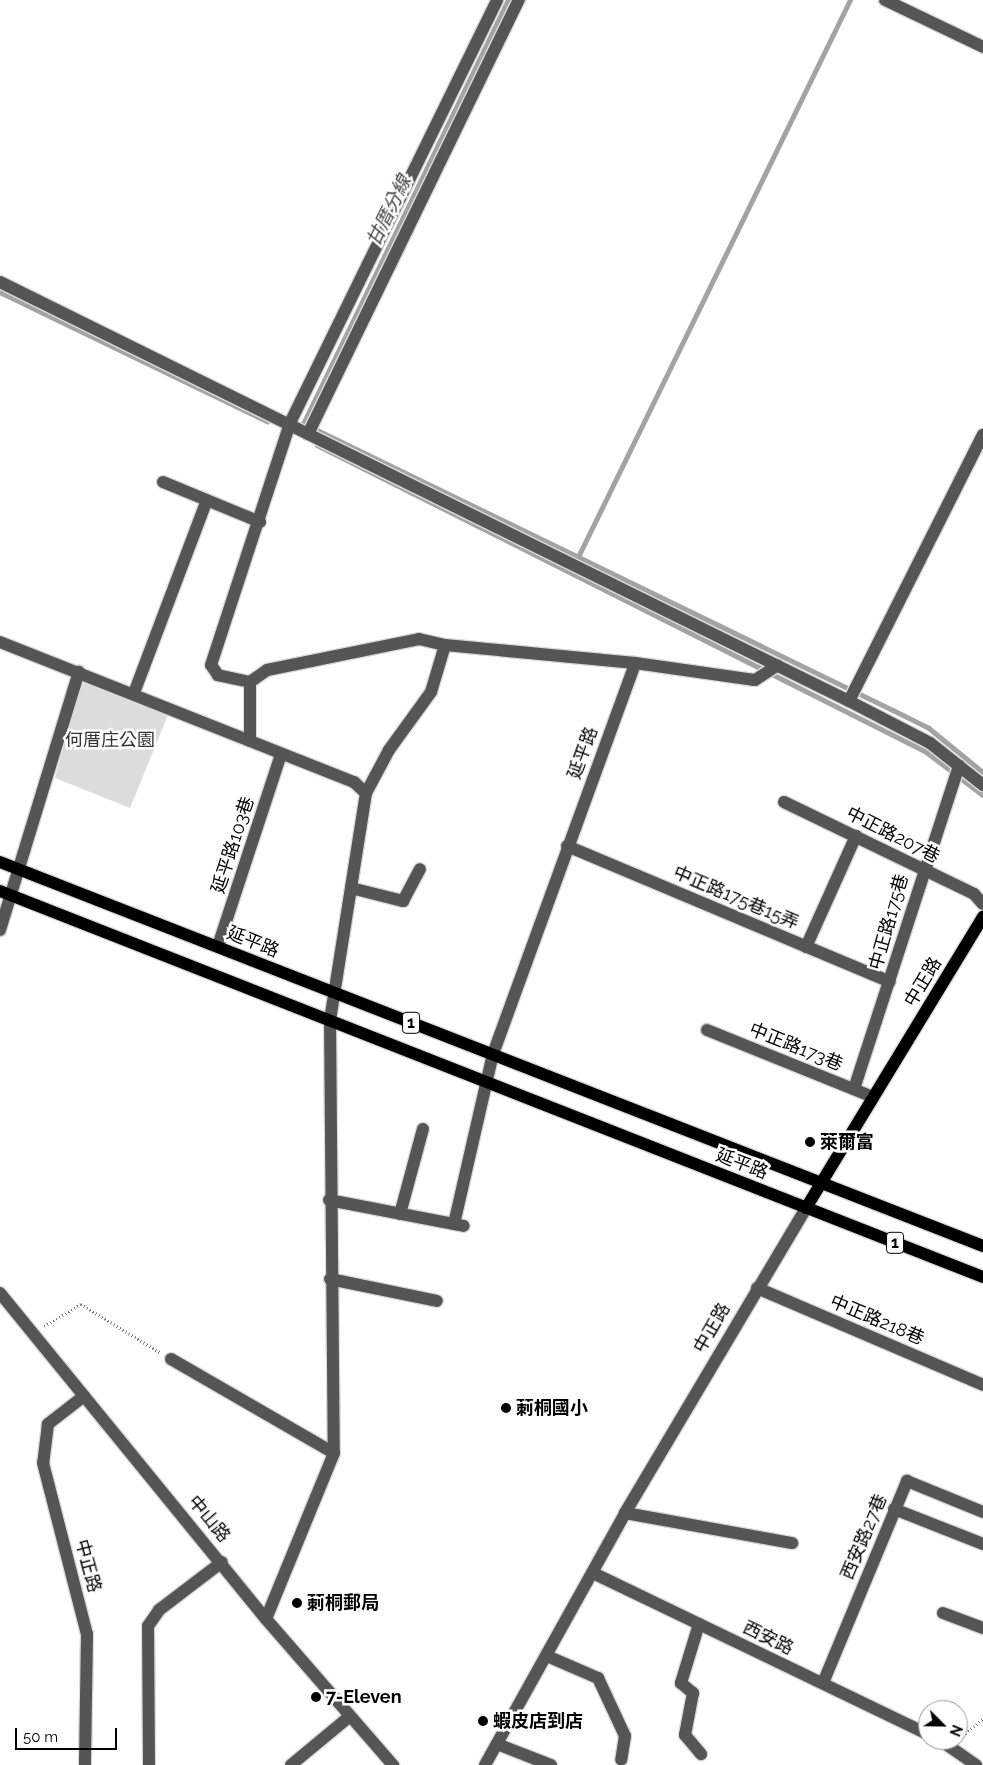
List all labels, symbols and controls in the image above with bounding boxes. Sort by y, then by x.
water label: 甘厝分線 [362,172,416,250]
street label: 延平路 [564,724,602,782]
park label: 何厝庄公園 [65,729,155,751]
street label: 延平路103巷 [207,794,259,896]
street label: 中正路207巷 [843,802,943,868]
street label: 中正路175巷15弄 [670,862,802,934]
street label: 中正路175巷 [865,872,913,972]
street label: 延平路 [224,922,282,962]
street label: 中正路 [900,953,946,1011]
road number: 1 [401,1010,421,1036]
street label: 中正路173巷 [746,1018,846,1076]
place label: 萊爾富 [820,1131,874,1153]
marker: 萊爾富 [804,1136,816,1148]
street label: 延平路 [713,1144,771,1184]
road number: 1 [885,1230,905,1256]
street label: 中正路218巷 [827,1291,927,1349]
street label: 中正路 [689,1299,735,1357]
place label: 莿桐國小 [516,1397,588,1419]
marker: 莿桐國小 [500,1402,512,1414]
street label: 中山路 [183,1491,235,1547]
street label: 西安路27巷 [836,1491,892,1583]
street label: 中正路 [71,1537,105,1595]
place label: 莿桐郵局 [307,1592,379,1614]
marker: 莿桐郵局 [291,1597,303,1609]
street label: 西安路 [739,1616,797,1660]
place label: 7-Eleven [326,1686,402,1708]
marker: 7-Eleven [310,1691,322,1703]
north arrow [918,1700,968,1750]
place label: 蝦皮店到店 [493,1710,583,1732]
marker: 蝦皮店到店 [477,1715,489,1727]
scale bar [18,1718,120,1750]
text: N [946,1722,965,1739]
text: 50 m [23,1728,58,1746]

